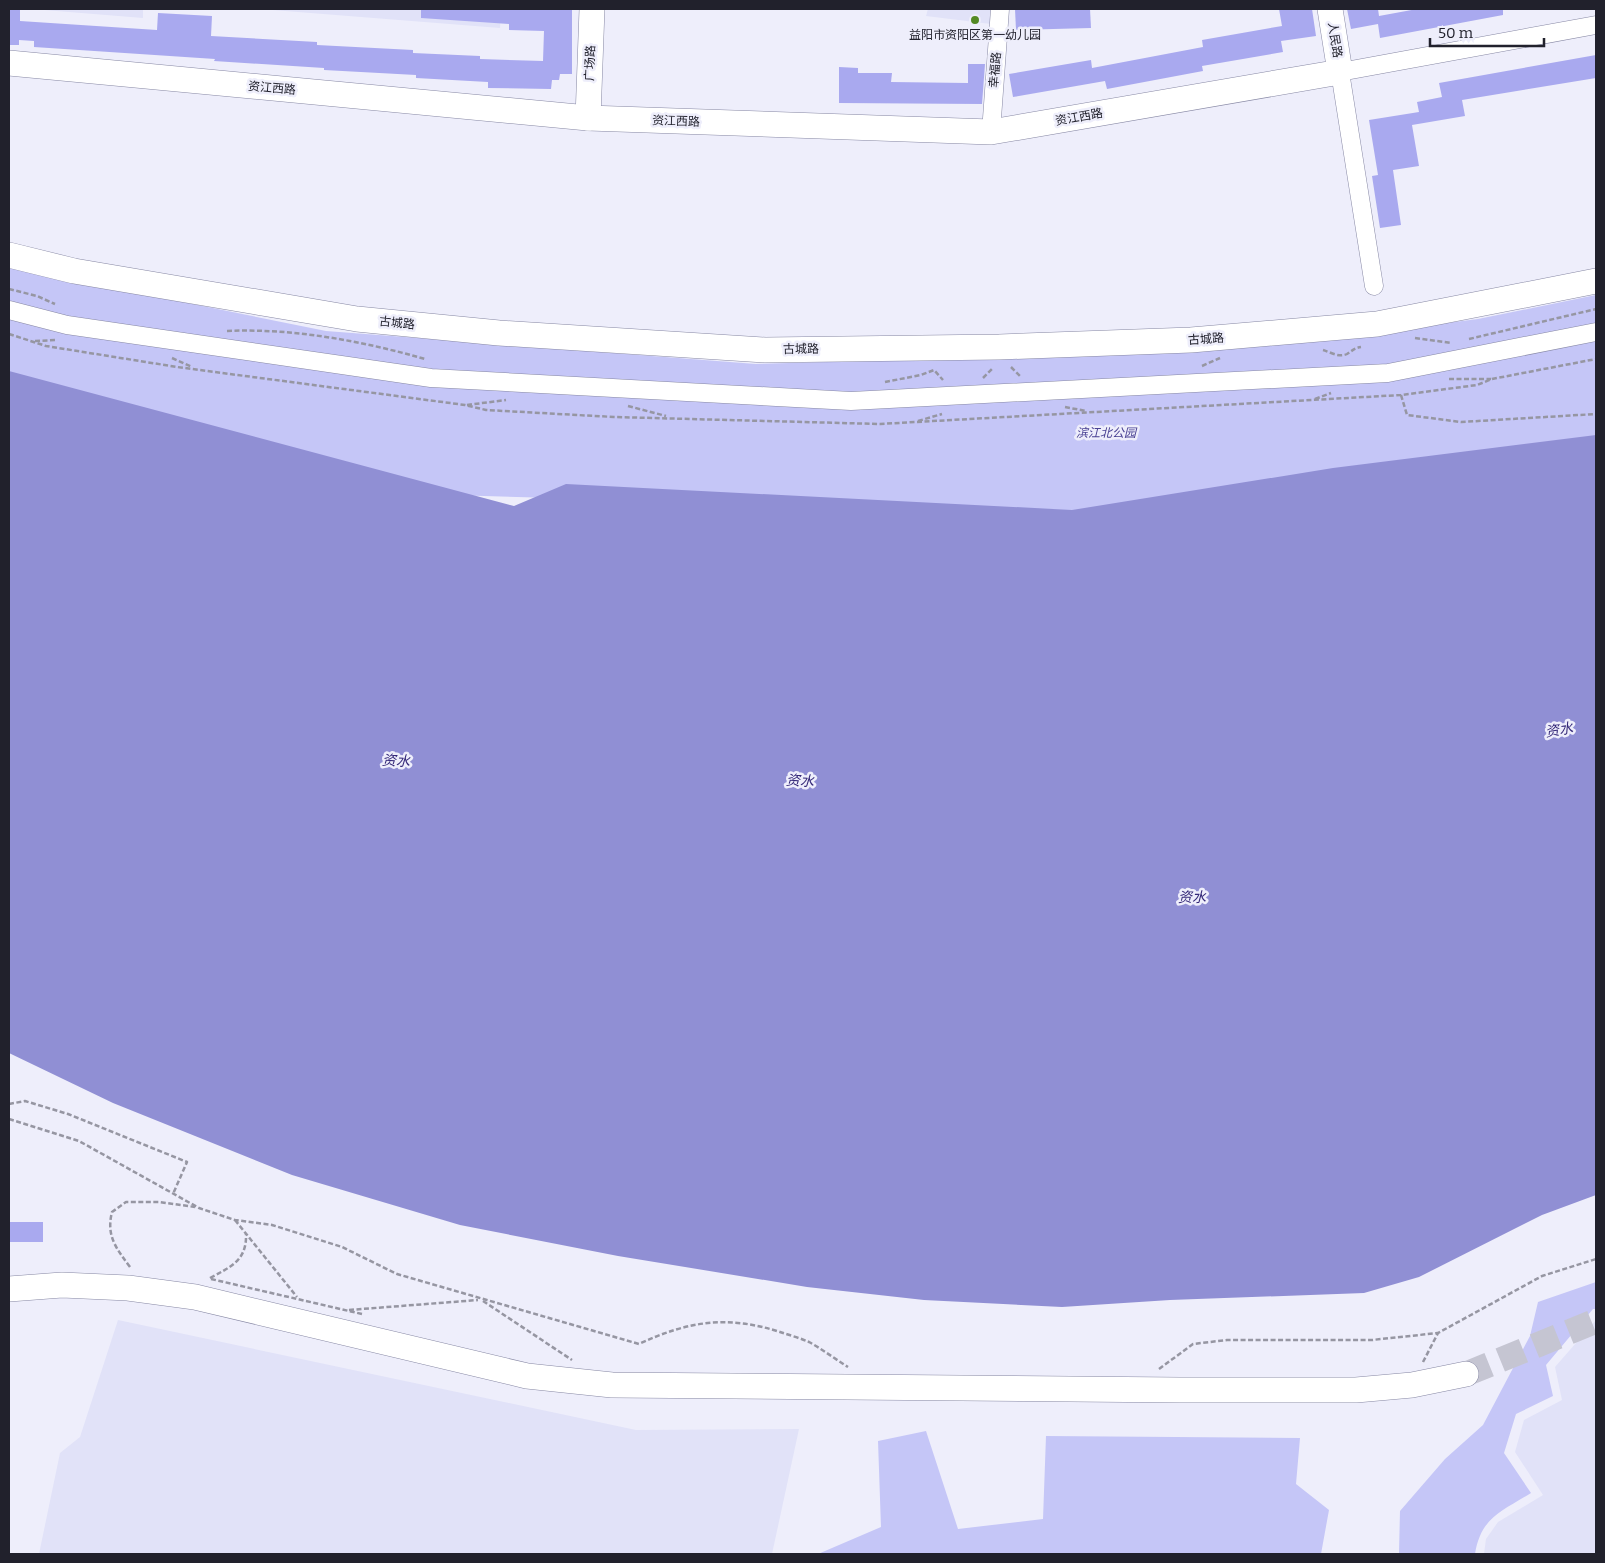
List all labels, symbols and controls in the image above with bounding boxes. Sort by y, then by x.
marker: 益阳市资阳区第一幼儿园 [969,14,981,26]
scale bar [1430,15,1544,47]
street label: 人民路 [1325,21,1345,59]
text: 50 m [1438,24,1474,42]
place label: 益阳市资阳区第一幼儿园 [909,28,1041,42]
street label: 广场路 [582,45,598,81]
street label: 幸福路 [986,51,1004,89]
street label: 资江西路 [247,79,297,97]
street label: 资江西路 [1054,106,1104,128]
street label: 资江西路 [652,113,700,129]
street label: 古城路 [378,314,416,332]
street label: 古城路 [1188,331,1224,347]
street label: 古城路 [783,342,819,356]
park label: 滨江北公园 [1076,426,1138,440]
water label: 资水 [1544,719,1575,741]
water label: 资水 [382,752,411,770]
water label: 资水 [786,772,815,790]
water label: 资水 [1178,889,1207,906]

